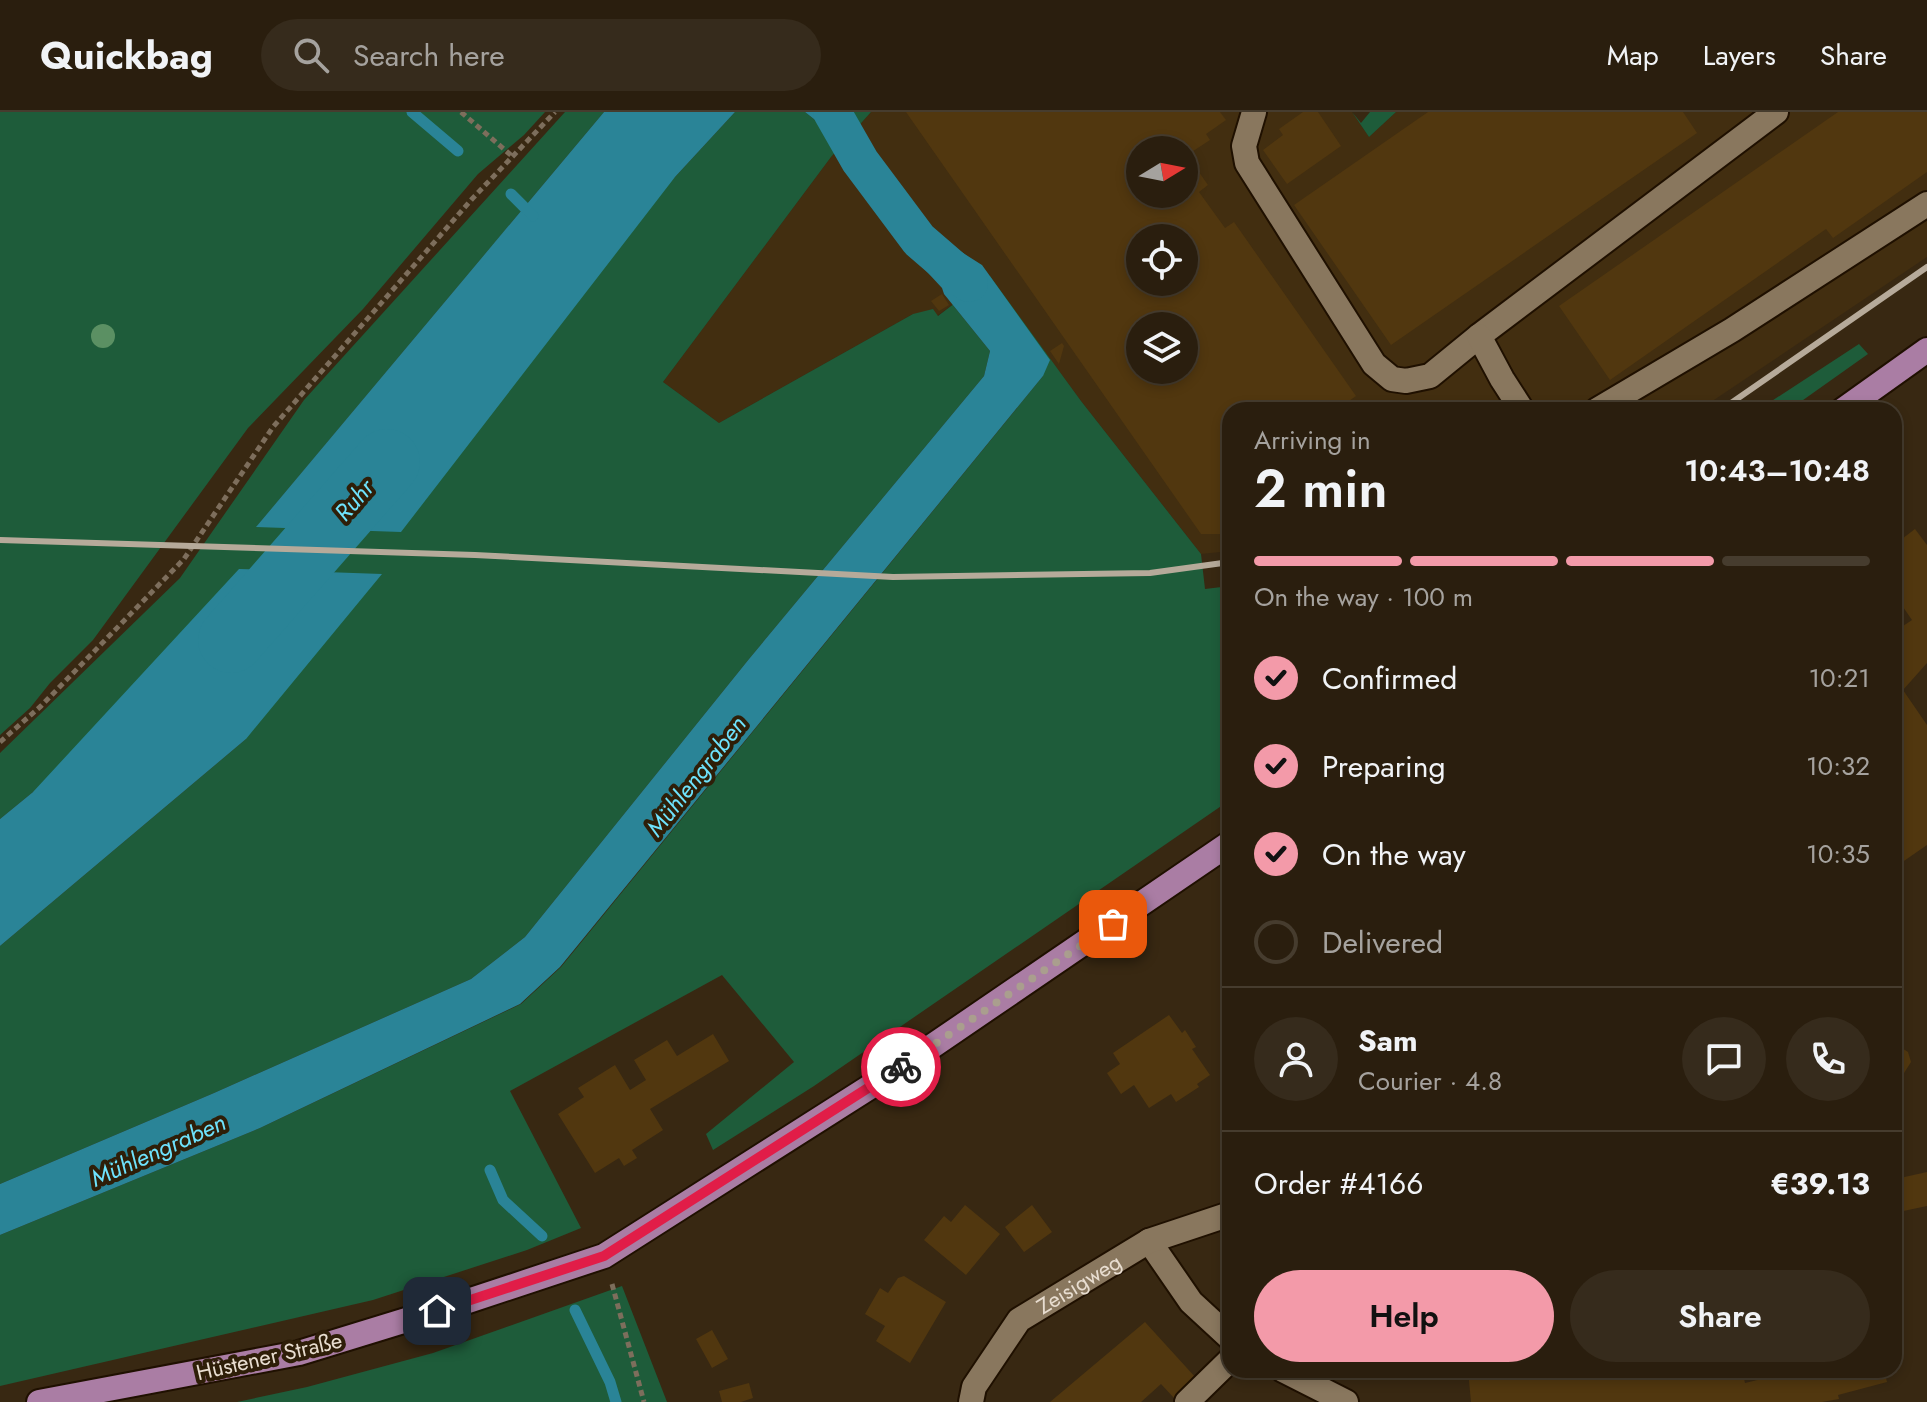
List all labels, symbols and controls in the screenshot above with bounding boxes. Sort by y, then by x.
search box [261,19,821,91]
text: Quickbag [40,28,213,83]
icon: search [289,33,333,77]
text: Search here [353,34,505,77]
text: Map [1607,35,1659,76]
text: Layers [1703,35,1776,76]
text: Share [1820,35,1887,76]
north arrow [1126,136,1198,208]
map controls [1126,136,1198,384]
button: locate [1126,224,1198,296]
button: layers [1126,312,1198,384]
text: Arriving in [1254,421,1371,459]
text: 10:43–10:48 [1684,449,1870,492]
text: 2 min [1254,451,1387,527]
water label: Ruhr [326,470,383,529]
text: On the way · 100 m [1254,578,1473,616]
icon: check [1254,656,1298,700]
text: Confirmed [1322,657,1457,700]
text: 10:21 [1808,659,1870,697]
water label: Mühlengraben [638,708,754,844]
icon: check [1254,744,1298,788]
text: Preparing [1322,745,1446,788]
text: 10:32 [1806,747,1870,785]
icon: check [1254,832,1298,876]
text: On the way [1322,833,1466,876]
text: 10:35 [1806,835,1870,873]
pin [1079,890,1147,958]
icon: bag [1091,902,1135,946]
text: Delivered [1322,921,1443,964]
button: person [1254,1017,1338,1101]
button: chat [1682,1017,1766,1101]
button: phone [1786,1017,1870,1101]
text: Sam [1358,1019,1418,1062]
courier [861,1027,941,1107]
icon: bike [879,1045,923,1089]
text: Courier · 4.8 [1358,1062,1502,1100]
water label: Mühlengraben [85,1105,231,1195]
text: Order #4166 [1254,1162,1424,1205]
text: €39.13 [1770,1162,1870,1205]
street label: Zeisigweg [1030,1246,1127,1322]
button: Help [1254,1270,1554,1362]
button: Share [1570,1270,1870,1362]
pin [403,1277,471,1345]
icon: home [415,1289,459,1333]
street label: Hüstener Straße [193,1324,345,1388]

